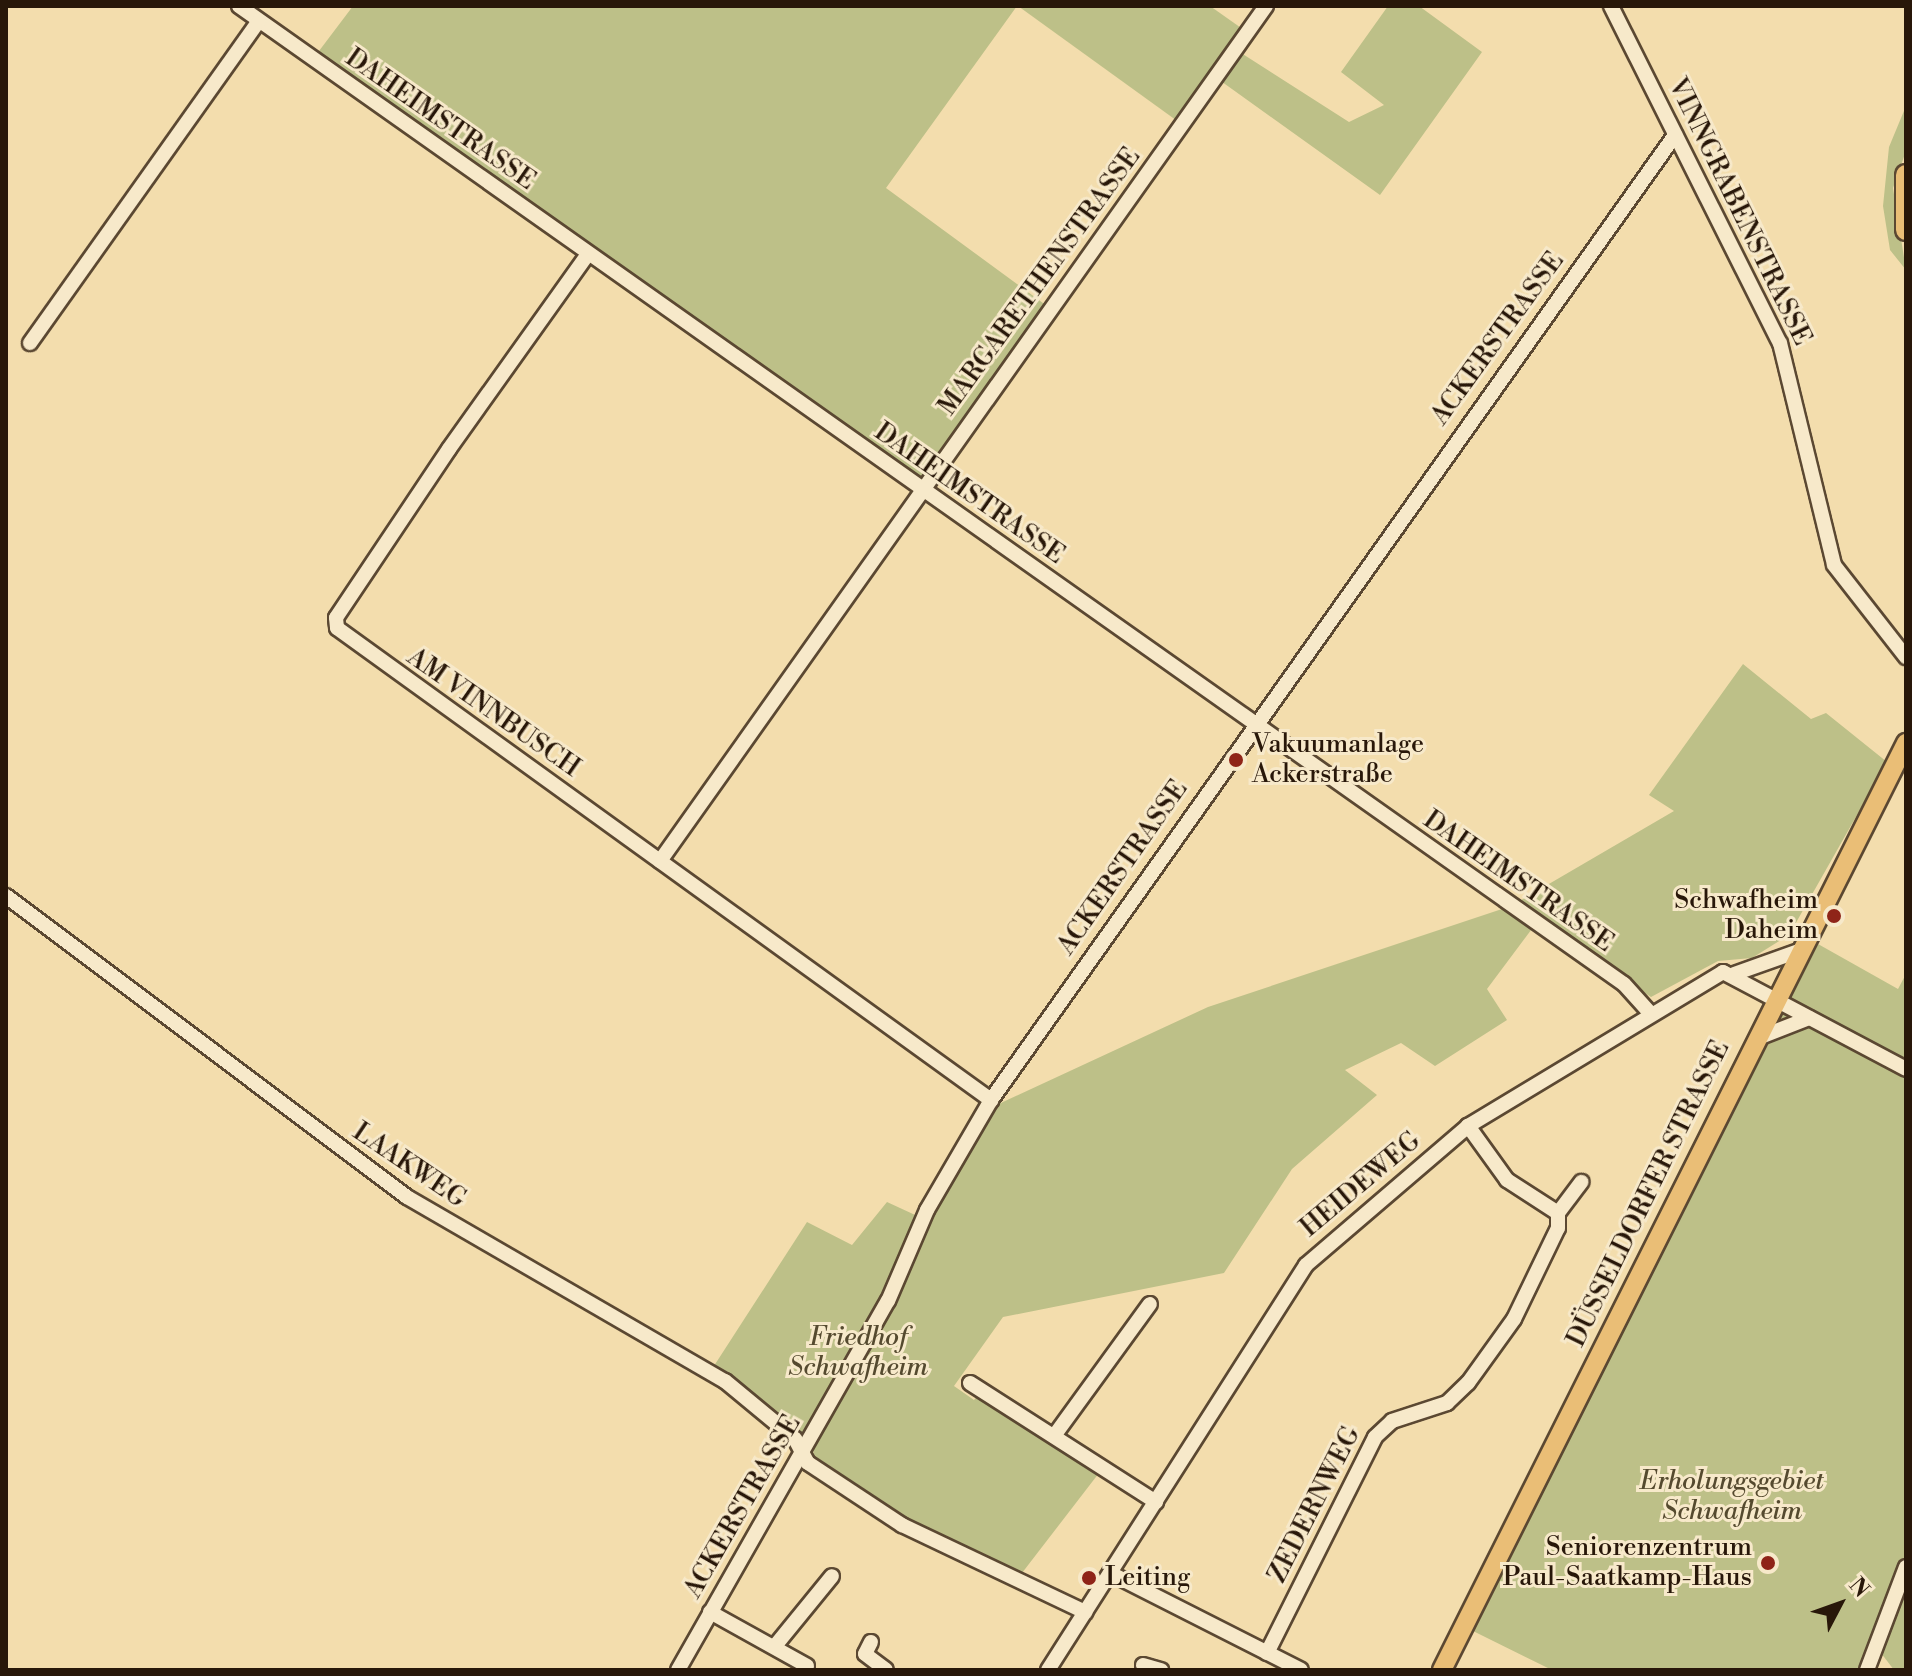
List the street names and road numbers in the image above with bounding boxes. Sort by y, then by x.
street label: DAHEIMSTRASSE [339,43,541,197]
street label: VINNGRABENSTRASSE [1661,73,1817,351]
street label: MARGARETHENSTRASSE [932,142,1148,422]
street label: ACKERSTRASSE [1425,247,1571,431]
street label: DAHEIMSTRASSE [868,417,1070,571]
street label: AM VINNBUSCH [401,642,585,784]
street label: ACKERSTRASSE [1051,775,1195,961]
street label: DAHEIMSTRASSE [1417,805,1619,959]
street label: DÜSSELDORFER STRASSE [1561,1036,1737,1352]
street label: LAAKWEG [346,1117,472,1215]
street label: HEIDEWEG [1295,1126,1427,1244]
street label: ACKERSTRASSE [678,1410,808,1604]
street label: ZEDERNWEG [1262,1422,1368,1588]

